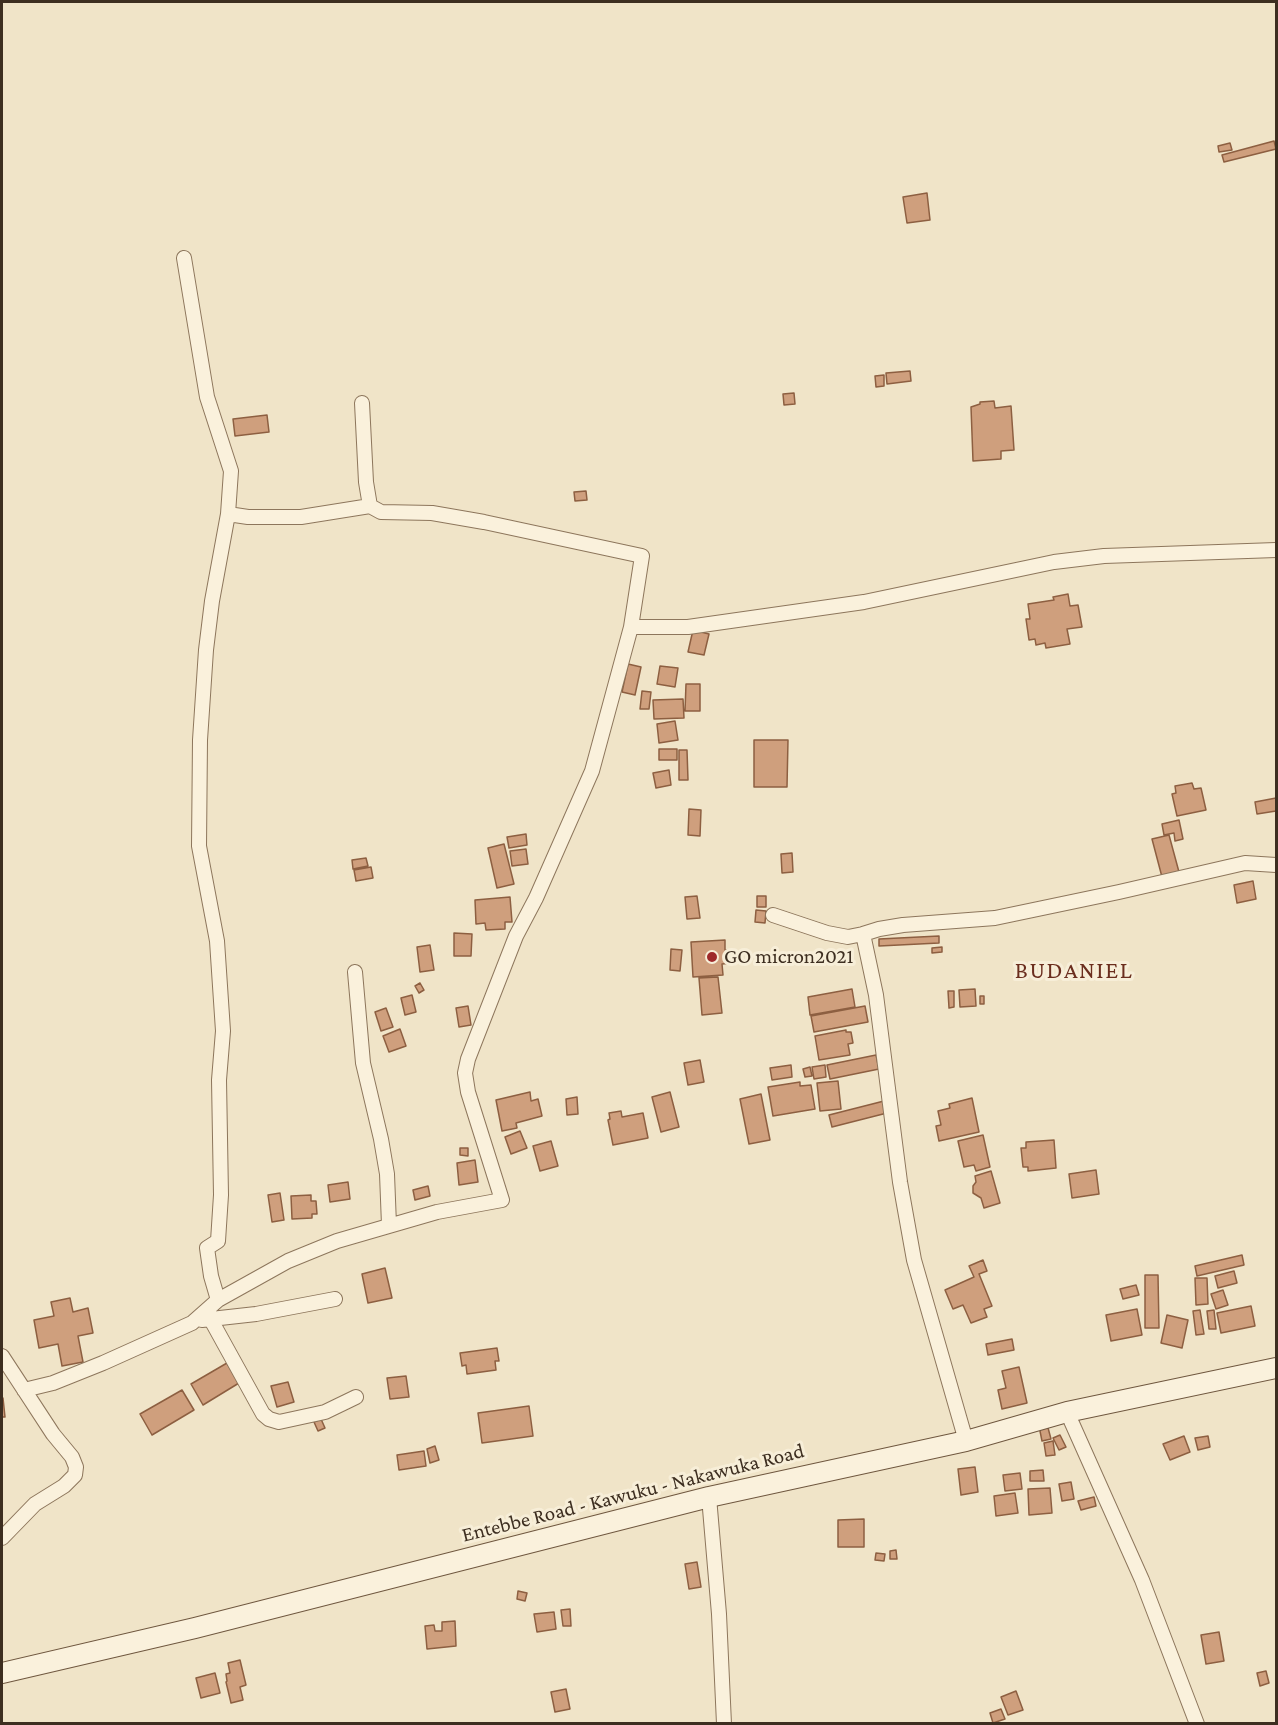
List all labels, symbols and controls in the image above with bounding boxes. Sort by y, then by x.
place label: GO micron2021 [724,944,854,970]
marker: GO micron2021 [705,950,719,964]
district label: BUDANIEL [1015,957,1133,985]
street label: Entebbe Road - Kawuku - Nakawuka Road [459,1438,807,1548]

